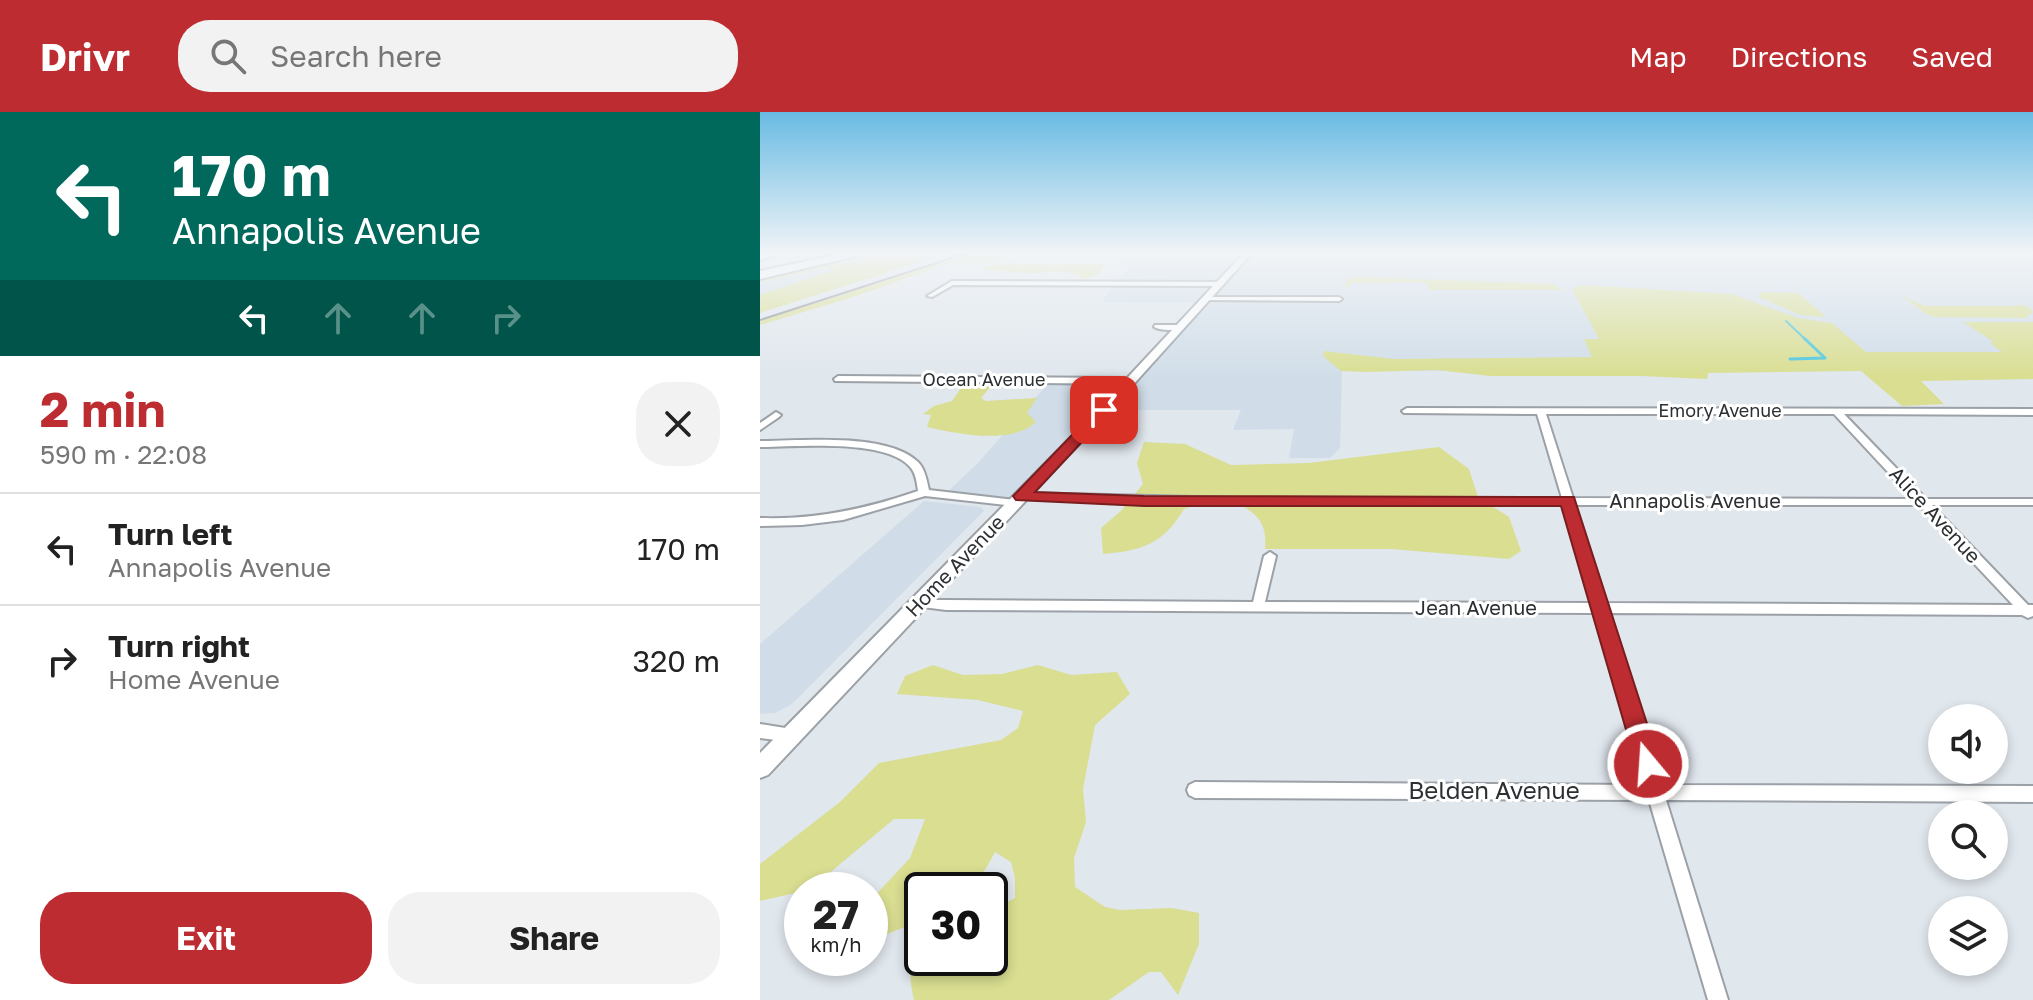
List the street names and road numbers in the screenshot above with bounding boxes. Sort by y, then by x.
street label: Ocean Avenue [923,368,1045,390]
street label: Emory Avenue [1658,399,1782,421]
street label: Alice Avenue [1885,461,1986,567]
street label: Annapolis Avenue [1609,488,1781,512]
street label: Home Avenue [900,509,1009,621]
street label: Jean Avenue [1415,595,1537,619]
street label: Belden Avenue [1408,775,1580,804]

